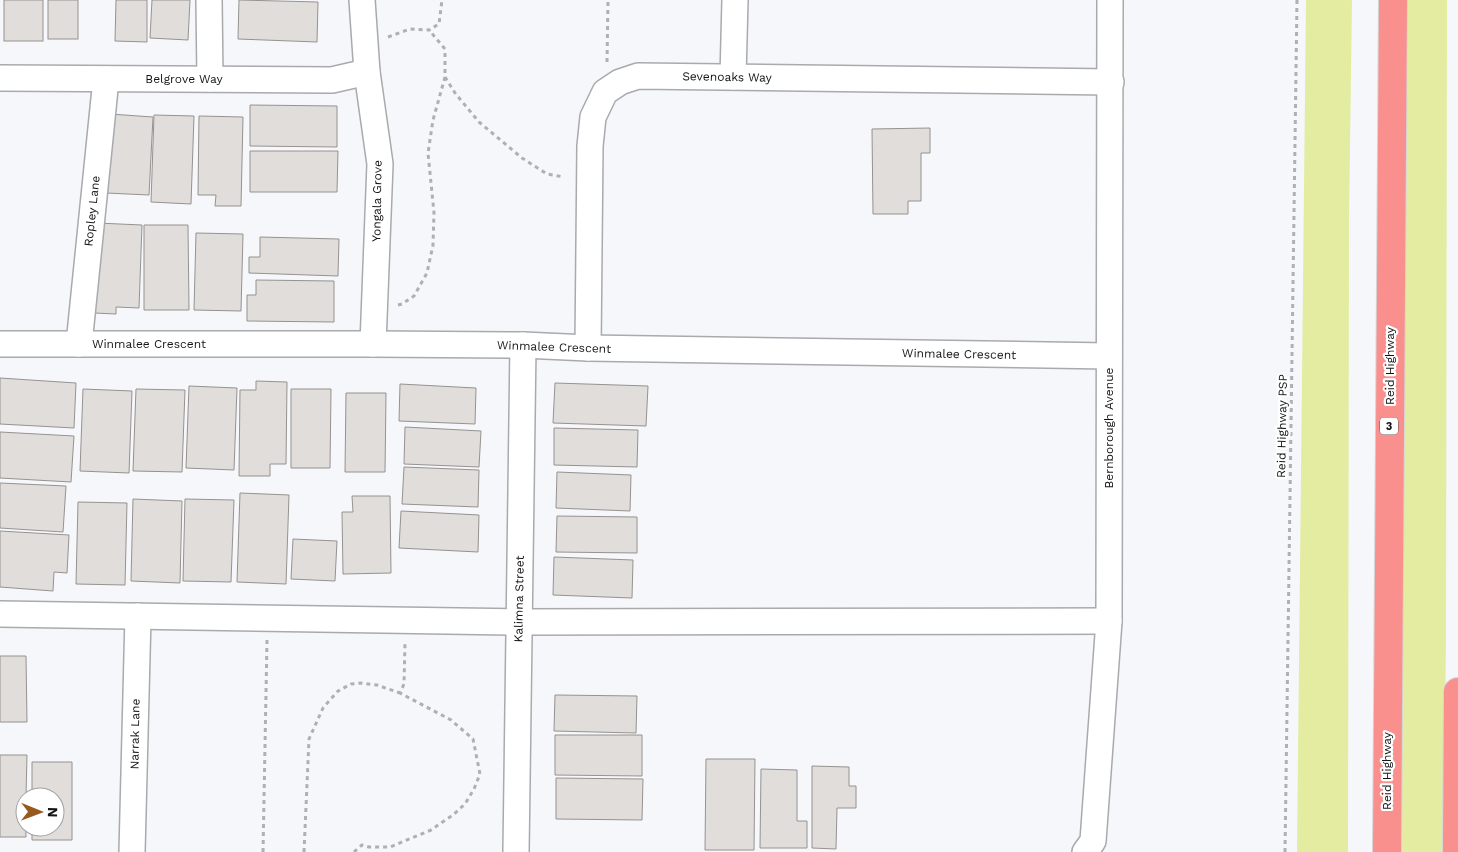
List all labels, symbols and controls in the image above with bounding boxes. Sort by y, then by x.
street label: Sevenoaks Way [682,69,773,85]
street label: Belgrove Way [145,72,223,86]
street label: Yongala Grove [369,160,385,242]
street label: Ropley Lane [81,175,103,247]
street label: Reid Highway [1383,326,1397,405]
street label: Winmalee Crescent [92,337,206,351]
street label: Winmalee Crescent [497,338,611,356]
street label: Winmalee Crescent [902,346,1016,362]
street label: Bernborough Avenue [1102,367,1116,489]
street label: Reid Highway PSP [1274,374,1290,478]
road number: 3 [1380,418,1398,434]
street label: Kalimna Street [511,555,527,643]
street label: Narrak Lane [127,698,143,770]
street label: Reid Highway [1380,731,1394,810]
north arrow [15,787,65,837]
text: N [45,807,61,818]

